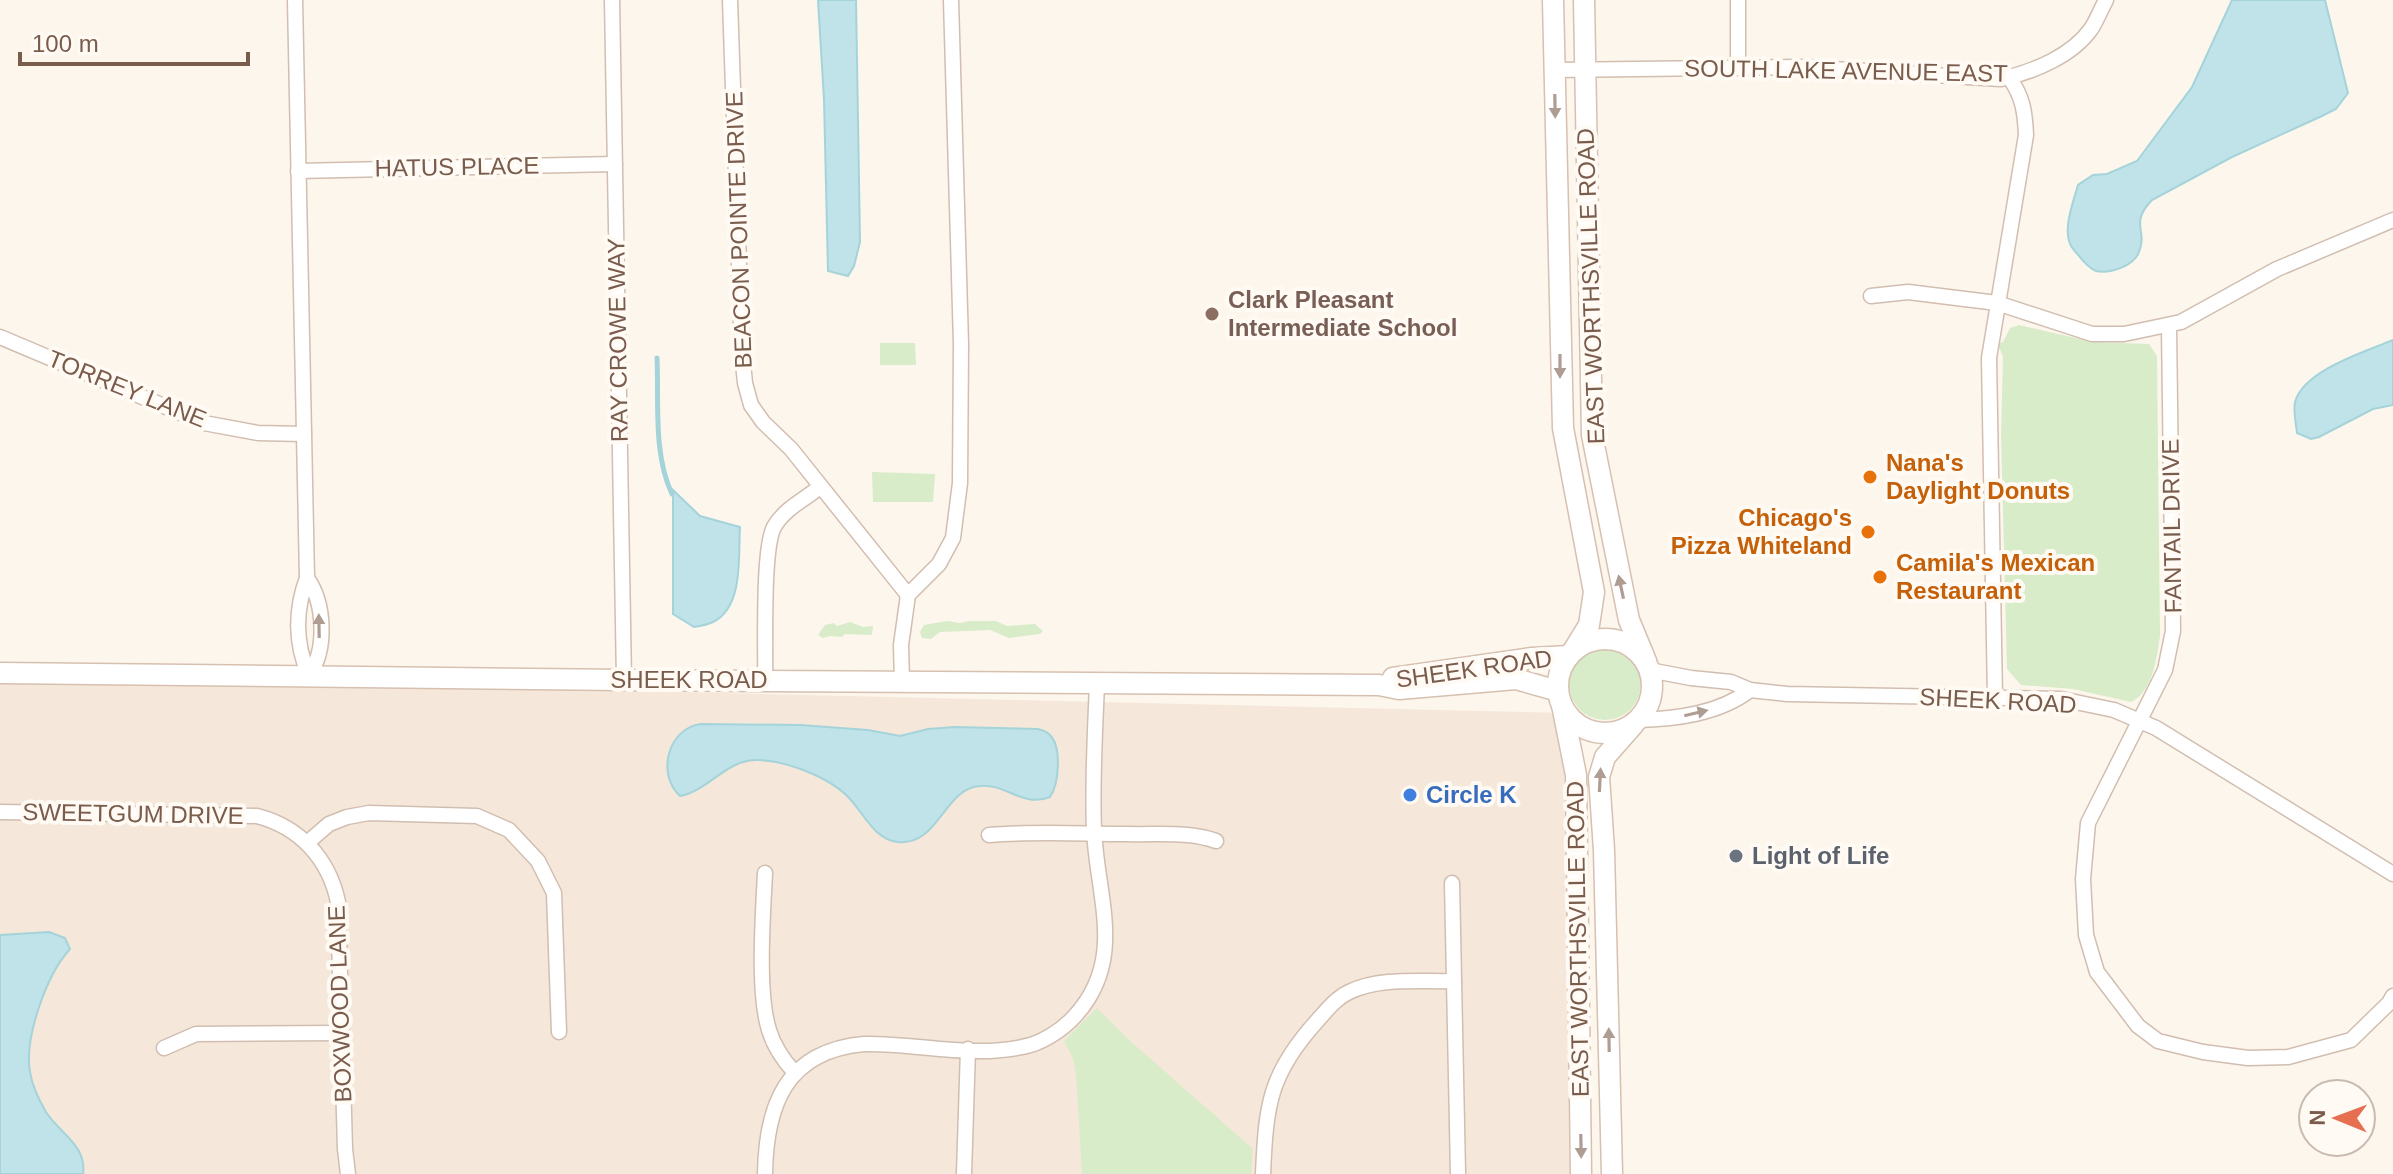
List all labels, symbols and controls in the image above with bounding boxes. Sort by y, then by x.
scale bar [20,16,248,66]
text: 100 m [32,30,99,57]
street label: SOUTH LAKE AVENUE EAST [1684,54,2008,87]
street label: BEACON POINTE DRIVE [720,91,757,369]
one-way arrow [1549,94,1562,119]
street label: EAST WORTHSVILLE ROAD [1571,127,1610,445]
street label: HATUS PLACE [374,152,540,181]
street label: RAY CROWE WAY [602,238,633,442]
place label: Clark Pleasant Intermediate School [1228,286,1457,341]
marker: Clark Pleasant Intermediate School [1203,305,1221,323]
street label: TORREY LANE [44,344,210,433]
one-way arrow [1553,354,1566,379]
street label: FANTAIL DRIVE [2156,438,2187,614]
place label: Nana's Daylight Donuts [1886,449,2070,504]
marker: Nana's Daylight Donuts [1861,468,1879,486]
place label: Chicago's Pizza Whiteland [1671,504,1852,559]
marker: Chicago's Pizza Whiteland [1859,523,1877,541]
place label: Camila's Mexican Restaurant [1896,549,2095,604]
marker: Camila's Mexican Restaurant [1871,568,1889,586]
one-way arrow [1614,574,1627,599]
one-way arrow [313,613,326,638]
street label: SHEEK ROAD [1394,644,1554,693]
street label: SHEEK ROAD [610,666,768,693]
street label: SHEEK ROAD [1919,683,2077,718]
one-way arrow [1684,706,1709,719]
one-way arrow [1594,767,1607,792]
place label: Circle K [1426,781,1517,808]
street label: EAST WORTHSVILLE ROAD [1561,781,1594,1097]
marker: Circle K [1401,786,1419,804]
street label: SWEETGUM DRIVE [22,798,244,829]
place label: Light of Life [1752,842,1889,869]
marker: Light of Life [1727,847,1745,865]
street label: BOXWOOD LANE [323,905,356,1103]
one-way arrow [1603,1027,1616,1052]
north arrow [2297,1078,2377,1158]
text: N [2305,1109,2330,1126]
one-way arrow [1575,1134,1587,1159]

